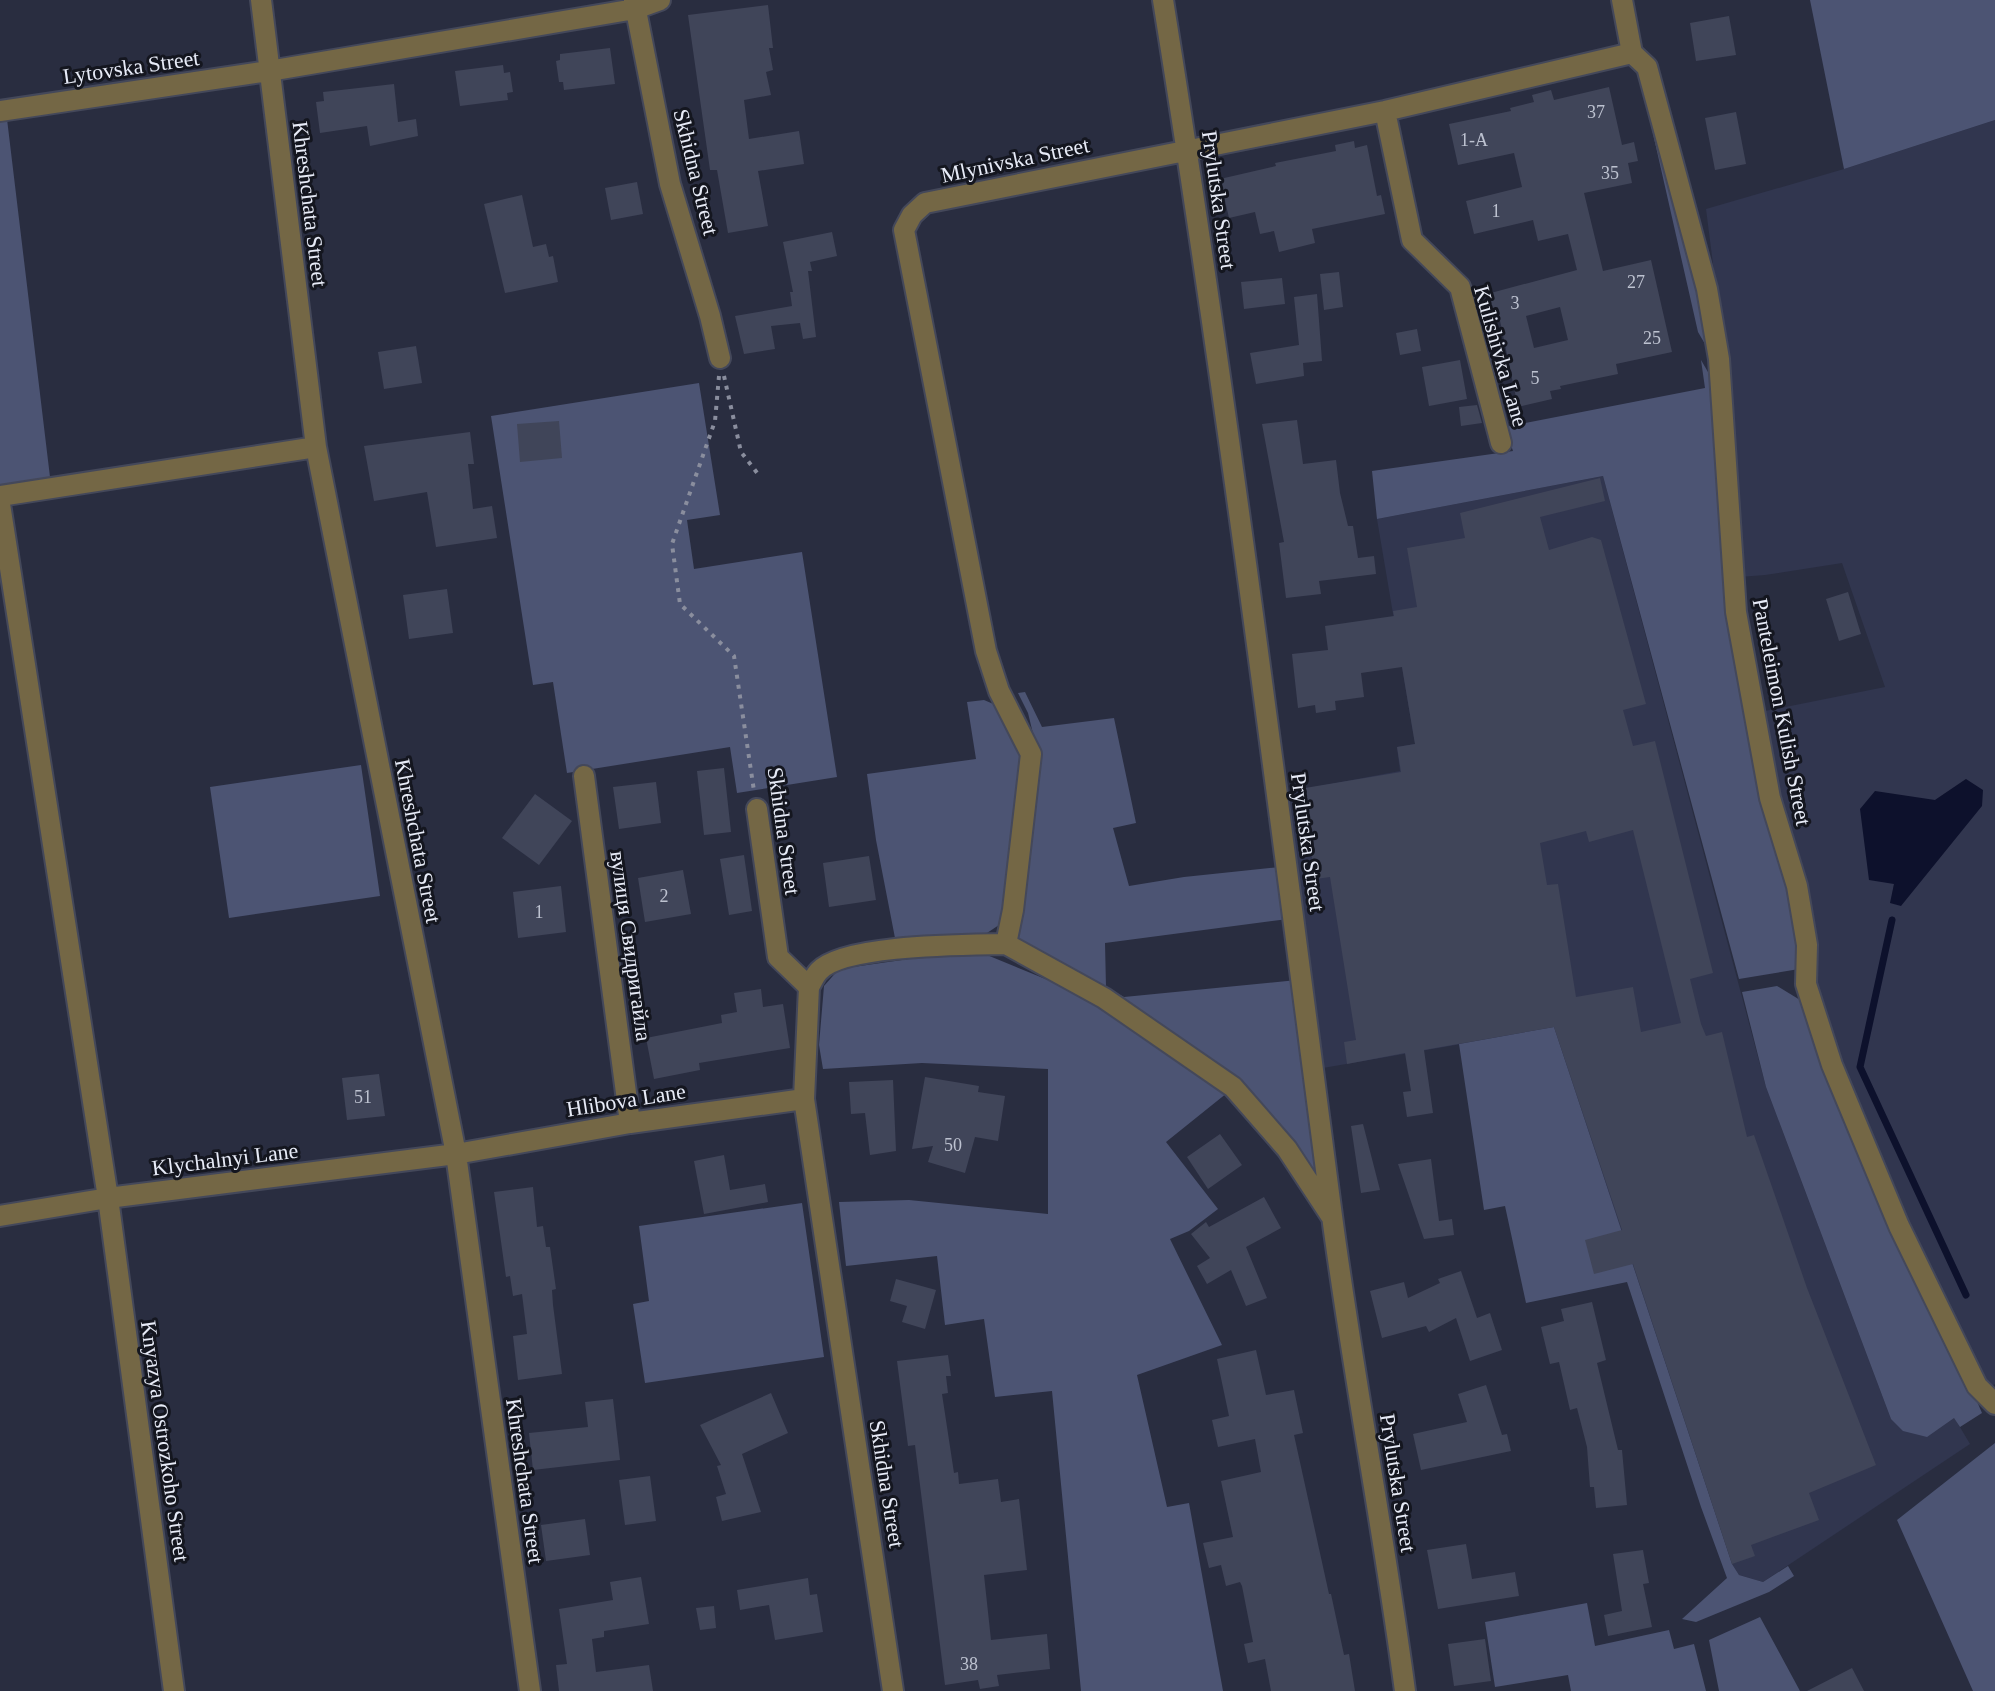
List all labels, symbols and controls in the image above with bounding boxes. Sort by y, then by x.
street label: Lytovska Street [61,45,201,89]
house number: 37 [1587,102,1605,122]
street label: Skhidna Street [668,106,724,238]
street label: Khreshchata Street [287,120,333,288]
street label: Prylutska Street [1197,129,1241,271]
house number: 1-А [1460,130,1488,150]
street label: Mlynivska Street [939,132,1091,188]
house number: 35 [1601,163,1619,183]
house number: 1 [1492,201,1501,221]
house number: 27 [1627,272,1645,292]
street label: Kulishivka Lane [1469,282,1533,430]
house number: 3 [1511,293,1520,313]
house number: 25 [1643,328,1661,348]
house number: 5 [1531,368,1540,388]
street label: Panteleimon Kulish Street [1748,596,1816,828]
street label: Khreshchata Street [390,757,446,925]
street label: Skhidna Street [763,765,805,897]
street label: Prylutska Street [1286,771,1330,913]
street label: вулиця Свидригайла [605,849,657,1043]
house number: 2 [660,886,669,906]
house number: 1 [535,902,544,922]
street label: Hlibova Lane [565,1078,687,1122]
house number: 51 [354,1087,372,1107]
house number: 50 [944,1135,962,1155]
street label: Klychalnyi Lane [150,1138,300,1180]
street label: Knyazya Ostrozkoho Street [136,1319,194,1563]
street label: Khreshchata Street [501,1397,549,1565]
street label: Prylutska Street [1375,1412,1421,1554]
street label: Skhidna Street [865,1418,909,1550]
house number: 38 [960,1654,978,1674]

